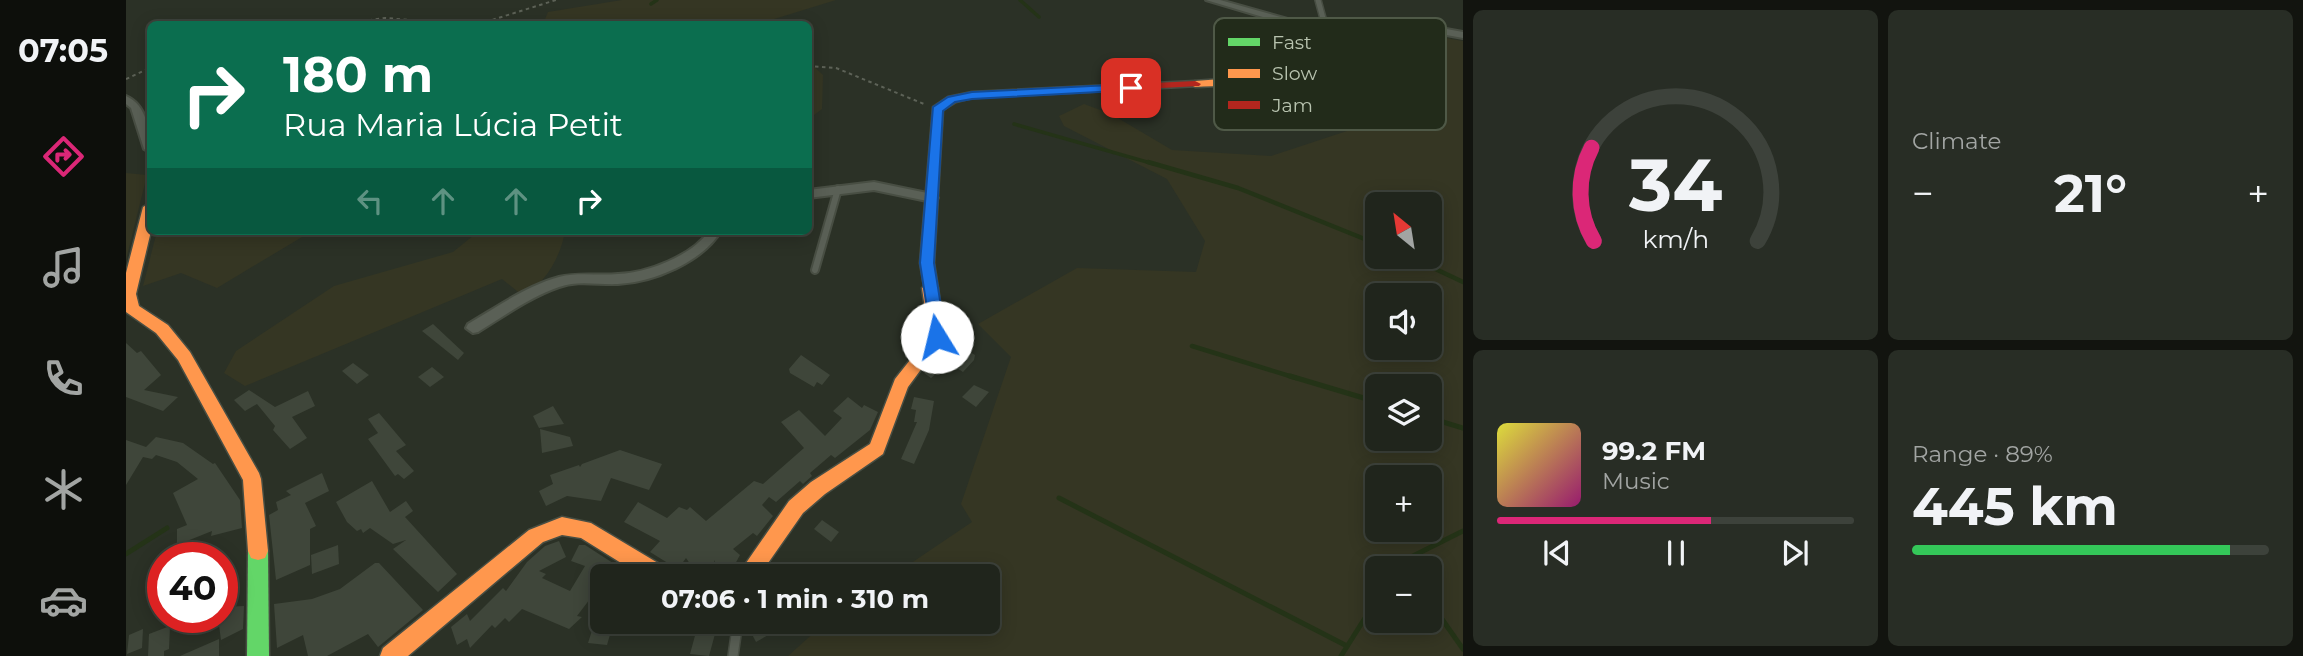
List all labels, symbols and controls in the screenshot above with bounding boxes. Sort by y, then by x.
legend [1214,18,1446,130]
text: 07:05 [18,31,108,70]
text: Fast [1272,31,1312,54]
text: 180 m [283,45,433,104]
icon: right [168,49,259,140]
pin [1101,58,1161,118]
text: Slow [1272,62,1317,85]
icon: arrive [1112,69,1150,107]
text: Jam [1271,94,1313,117]
text: Rua Maria Lúcia Petit [283,105,623,144]
text: Climate [1912,127,2001,155]
icon: directions [39,132,88,181]
text: 34 [1628,141,1722,229]
text: 21° [2054,162,2127,225]
text: − [1912,170,1934,217]
text: + [2247,170,2269,217]
icon: left [351,182,389,220]
icon: ahead [424,182,462,220]
icon: ahead [497,182,535,220]
icon: right [570,182,608,220]
north arrow [1365,192,1442,270]
map controls [1365,192,1442,633]
text: km/h [1642,224,1709,254]
icon: music [39,243,88,292]
button: sound [1365,283,1442,360]
position arrow [900,300,974,374]
icon: phone [39,354,88,403]
button: layers [1365,374,1442,451]
text: 99.2 FM [1602,435,1706,467]
text: Range · 89% [1912,440,2053,468]
icon: climate [39,465,88,514]
button: + [1365,465,1442,542]
text: Music [1602,467,1670,495]
text: 445 km [1912,475,2118,538]
icon: previous [1538,534,1576,572]
icon: pause [1657,534,1695,572]
icon: next [1776,534,1814,572]
speed limit sign: 40 [147,542,238,633]
button: − [1365,556,1442,633]
icon: car [39,576,88,625]
text: 07:06 · 1 min · 310 m [661,583,929,615]

